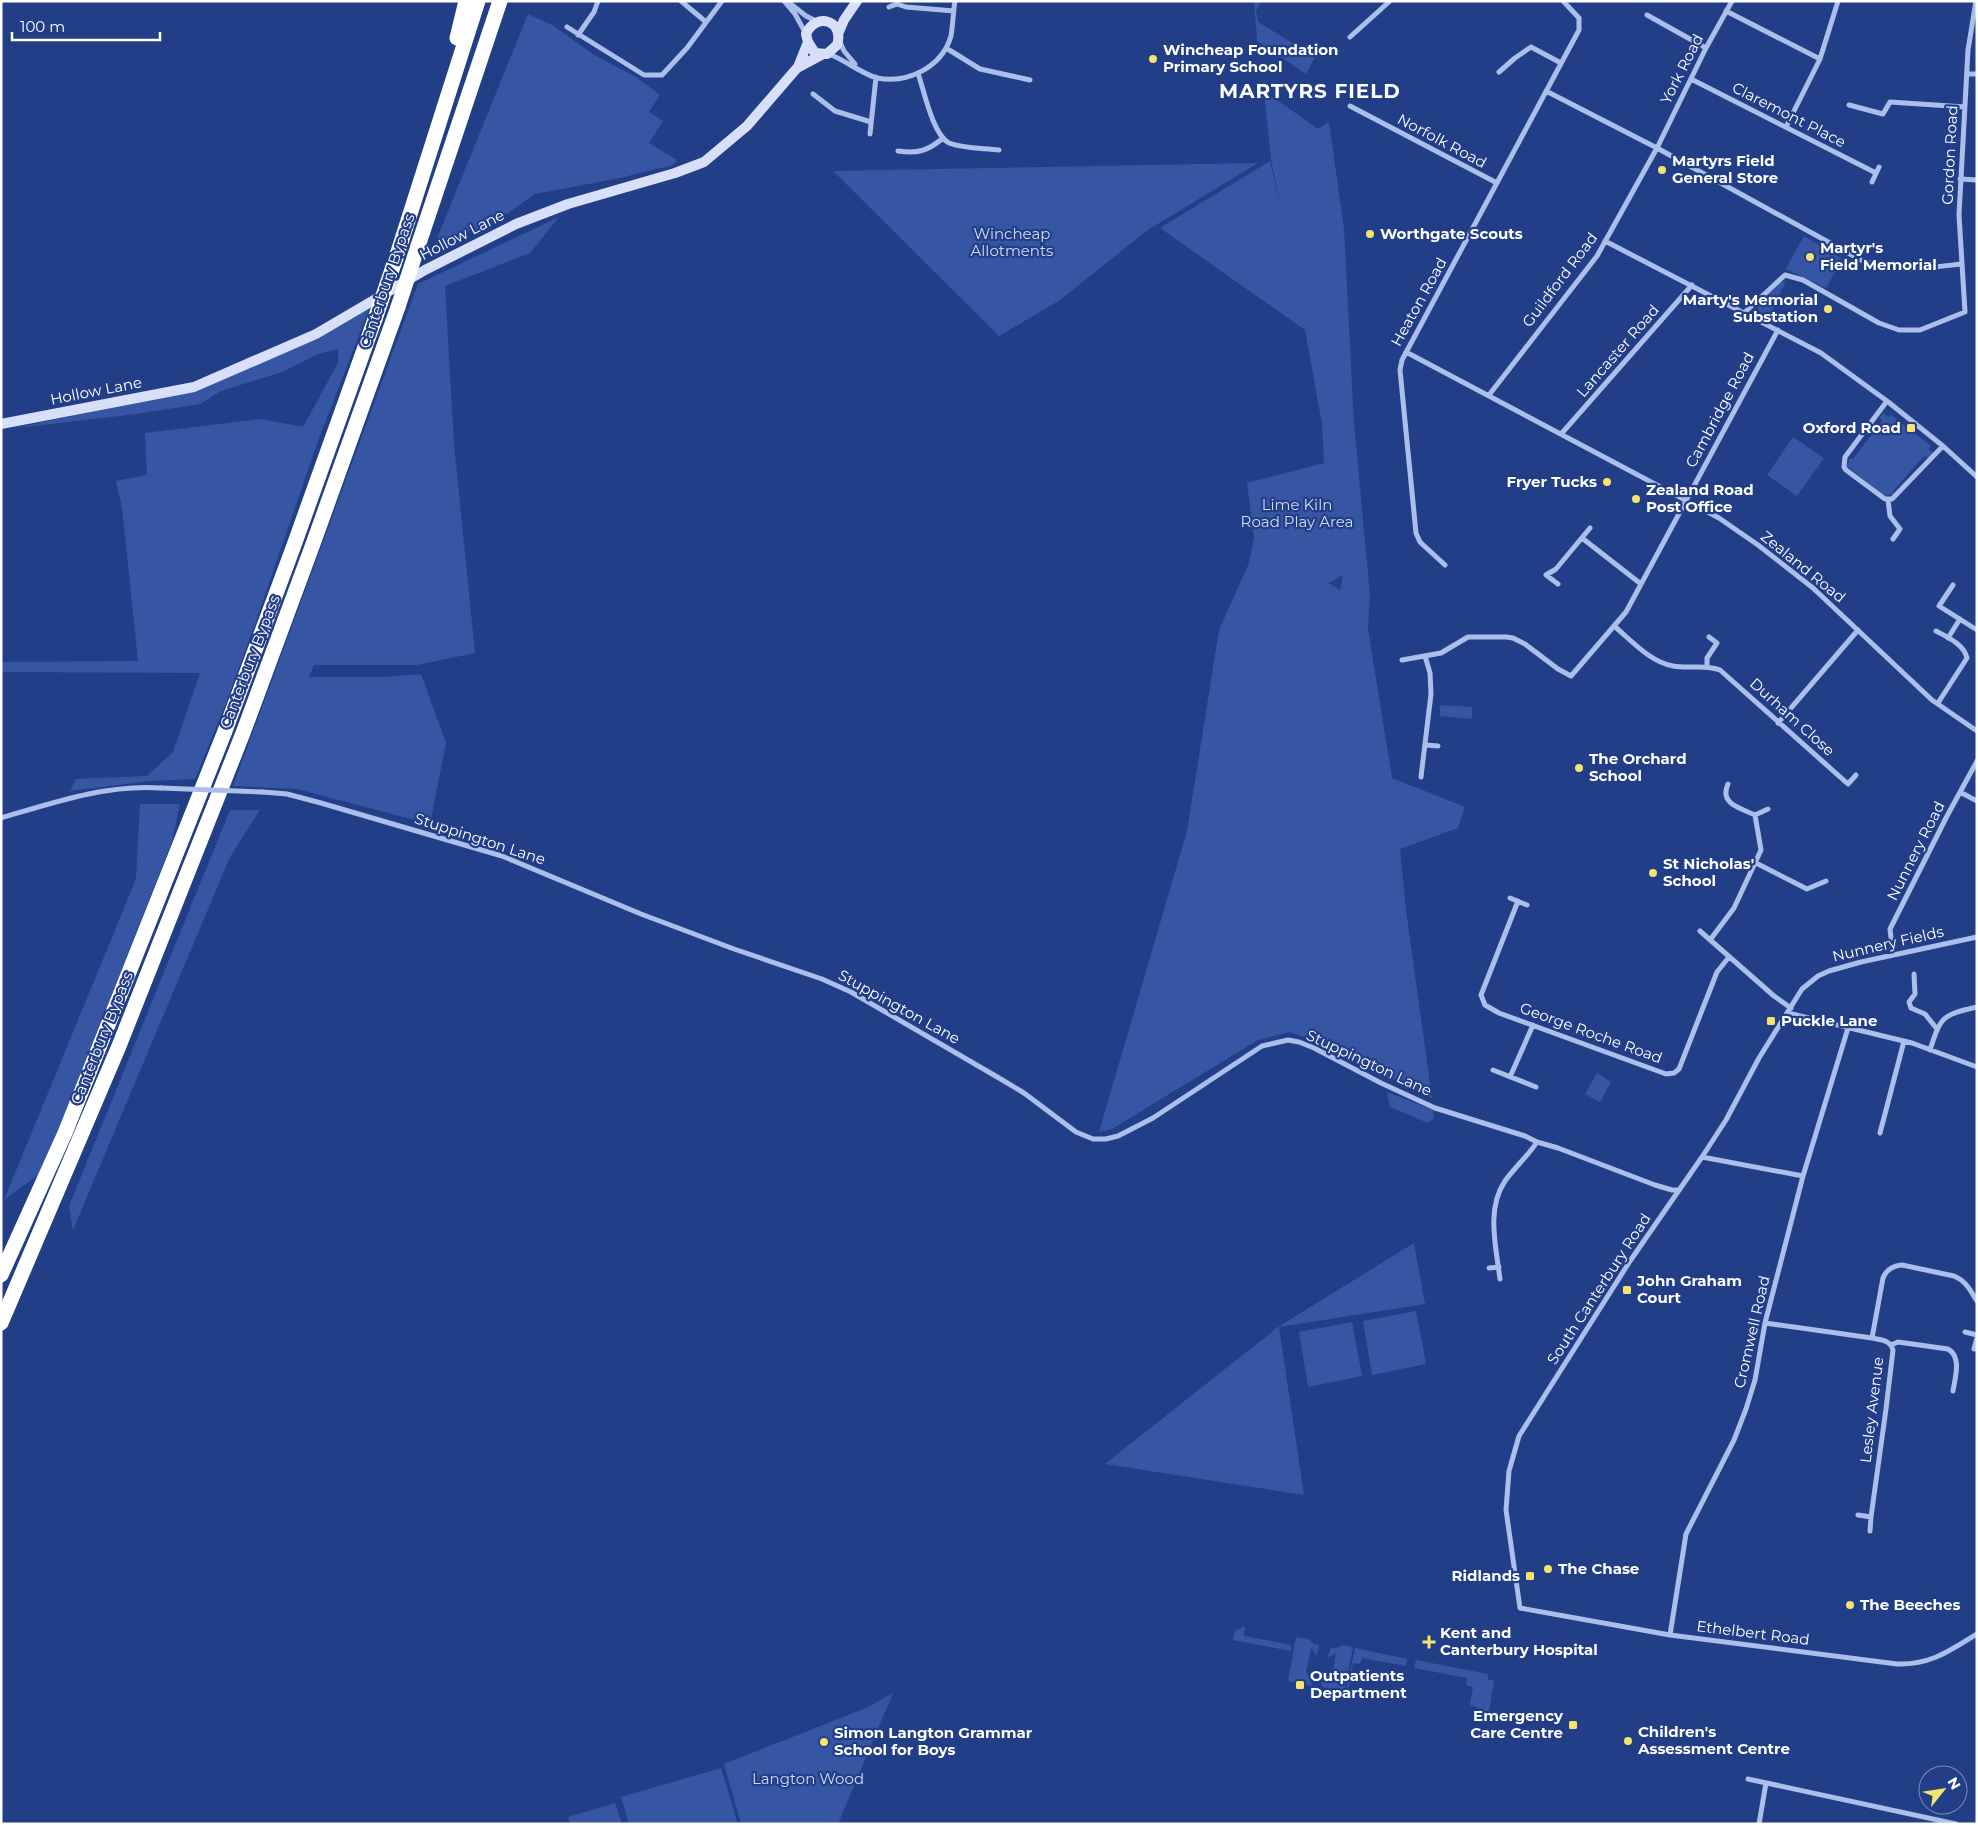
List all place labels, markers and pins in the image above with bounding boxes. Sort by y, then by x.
place label: Wincheap Foundation Primary School [1163,40,1338,76]
marker: Wincheap Foundation Primary School [1147,53,1159,65]
place label: Martyrs Field General Store [1672,151,1778,187]
marker: Martyrs Field General Store [1656,164,1668,176]
place label: Worthgate Scouts [1380,224,1523,243]
marker: Worthgate Scouts [1364,228,1376,240]
place label: Martyr's Field Memorial [1820,238,1937,274]
marker: Martyr's Field Memorial [1804,251,1816,263]
place label: Marty's Memorial Substation [1683,290,1818,326]
marker: Marty's Memorial Substation [1822,303,1834,315]
place label: Oxford Road [1803,418,1901,437]
marker: Oxford Road [1905,422,1917,434]
place label: Fryer Tucks [1506,472,1597,491]
marker: Fryer Tucks [1601,476,1613,488]
place label: Zealand Road Post Office [1646,480,1754,516]
marker: Zealand Road Post Office [1630,493,1642,505]
place label: The Orchard School [1589,749,1687,785]
marker: The Orchard School [1573,762,1585,774]
place label: St Nicholas' School [1663,854,1754,890]
marker: St Nicholas' School [1647,867,1659,879]
place label: Puckle Lane [1781,1011,1877,1030]
marker: Puckle Lane [1765,1015,1777,1027]
place label: John Graham Court [1636,1271,1742,1307]
marker: John Graham Court [1621,1284,1633,1296]
place label: The Chase [1558,1559,1639,1578]
marker: The Chase [1542,1563,1554,1575]
place label: Ridlands [1452,1566,1520,1585]
marker: Ridlands [1524,1570,1536,1582]
place label: The Beeches [1860,1595,1961,1614]
marker: The Beeches [1844,1599,1856,1611]
place label: Kent and Canterbury Hospital [1440,1623,1598,1659]
marker: Kent and Canterbury Hospital [1422,1635,1436,1649]
place label: Outpatients Department [1310,1666,1407,1702]
marker: Outpatients Department [1294,1679,1306,1691]
place label: Emergency Care Centre [1470,1706,1564,1742]
marker: Emergency Care Centre [1567,1719,1579,1731]
place label: Children's Assessment Centre [1637,1722,1790,1758]
place label: Simon Langton Grammar School for Boys [834,1723,1033,1759]
marker: Children's Assessment Centre [1622,1735,1634,1747]
marker: Simon Langton Grammar School for Boys [818,1736,830,1748]

